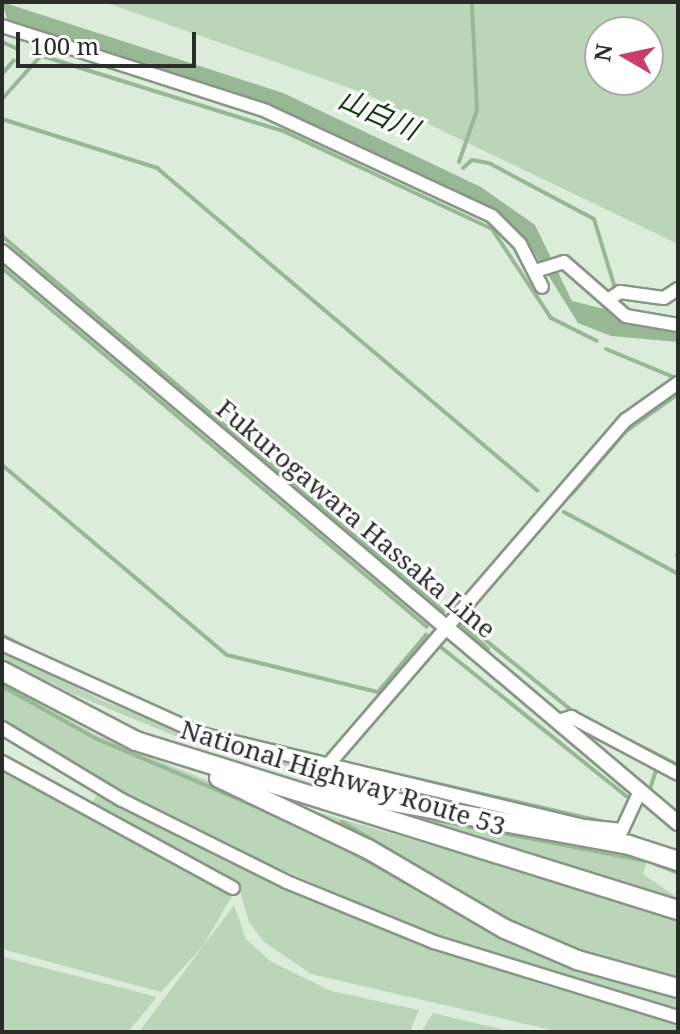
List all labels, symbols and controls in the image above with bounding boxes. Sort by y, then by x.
scale bar [20,16,200,66]
north arrow [584,16,664,96]
text: 100 m [30,29,99,62]
text: N [586,42,618,63]
water label: 山白川 [334,81,424,145]
street label: Fukurogawara Hassaka Line [210,393,502,645]
street label: National Highway Route 53 [177,714,509,842]

